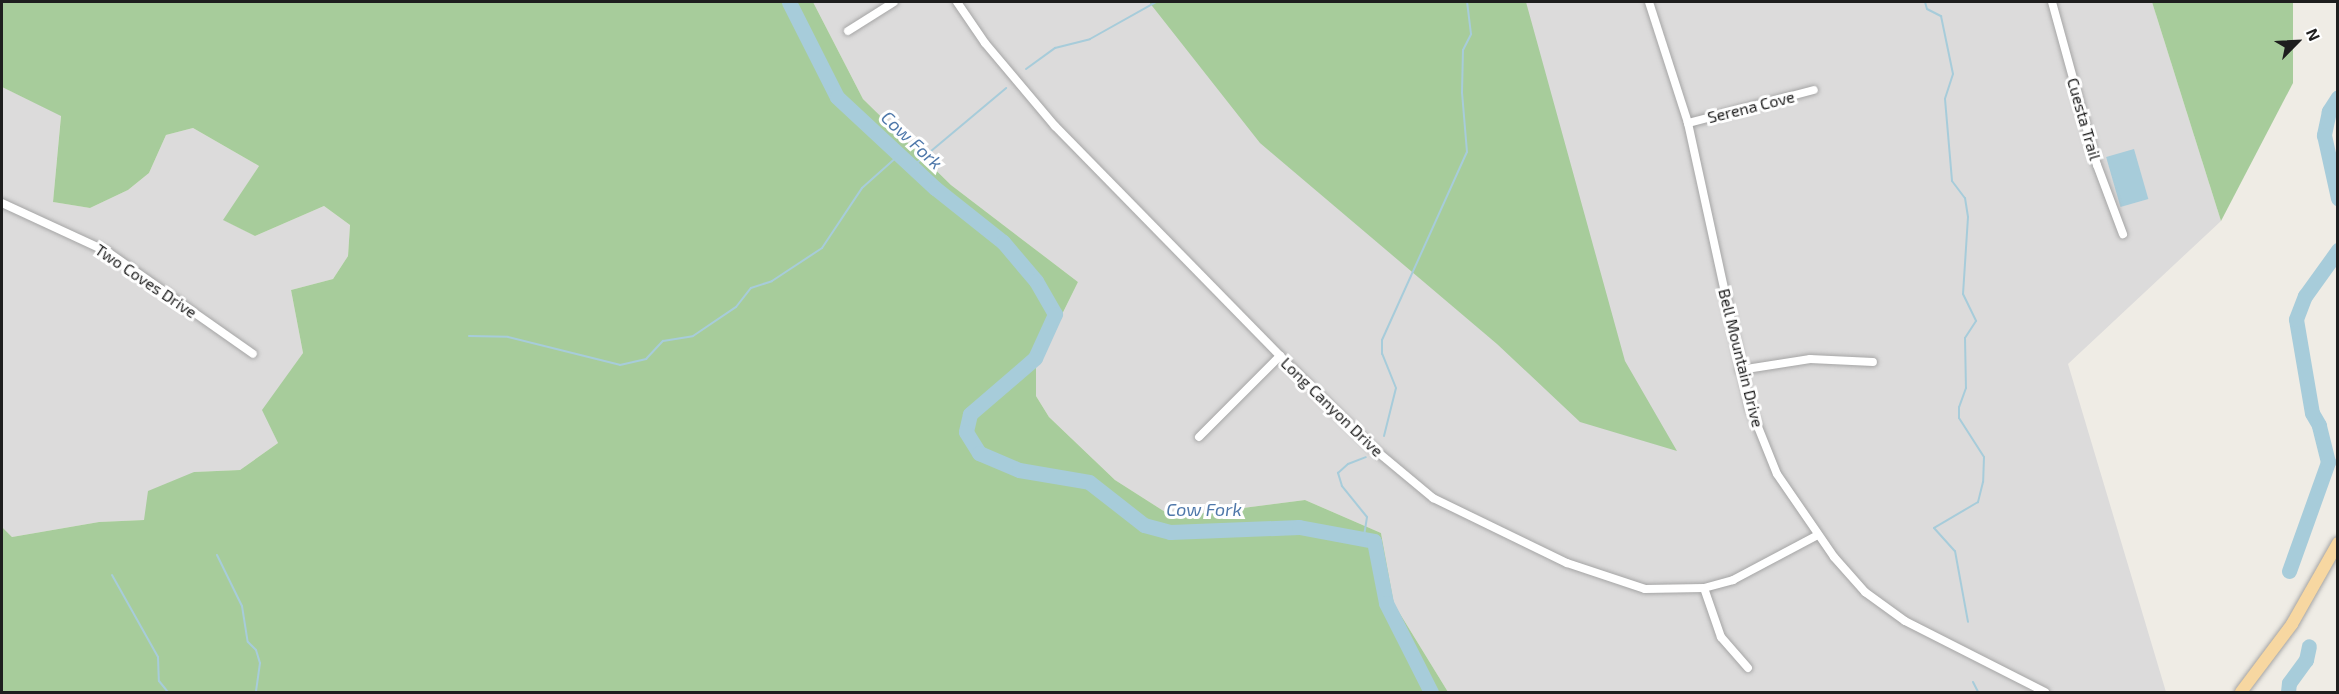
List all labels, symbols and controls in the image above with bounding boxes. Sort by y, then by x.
north arrow [2267,12,2327,72]
text: N [2303,25,2325,44]
street label: Cuesta Trail [2063,75,2105,163]
street label: Serena Cove [1705,87,1797,127]
water label: Cow Fork [877,106,947,174]
street label: Two Coves Drive [91,240,201,322]
street label: Bell Mountain Drive [1714,286,1768,430]
street label: Long Canyon Drive [1277,353,1387,461]
water label: Cow Fork [1166,498,1242,520]

